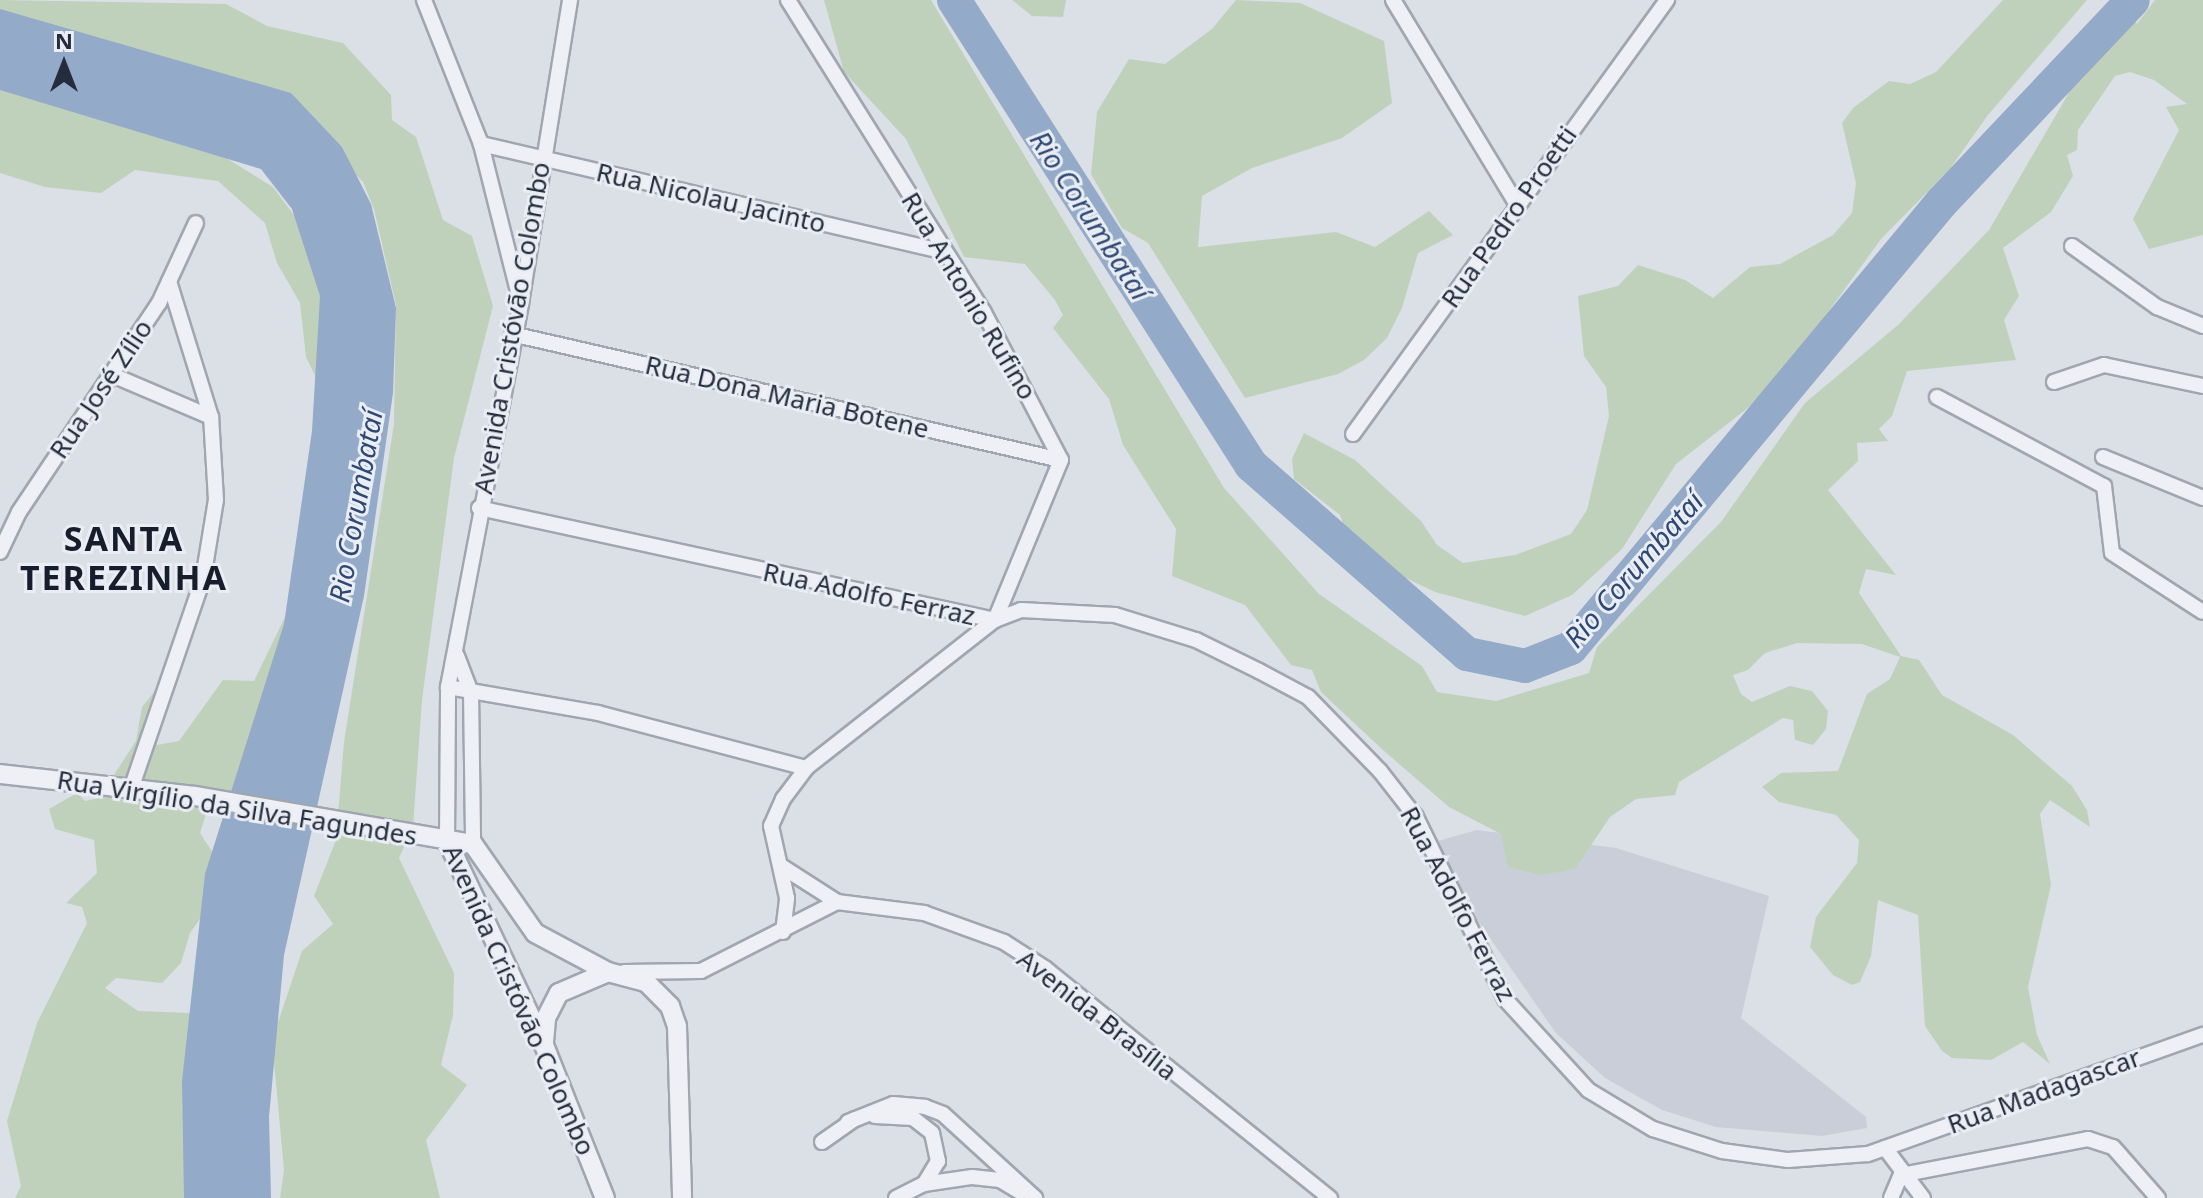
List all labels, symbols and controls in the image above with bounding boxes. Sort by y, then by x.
north arrow [24,24,104,104]
text: N [55,25,73,55]
street label: Rua Pedro Proetti [1435,120,1583,314]
water label: Rio Corumbataí [1024,124,1158,306]
street label: Rua Nicolau Jacinto [593,156,829,240]
street label: Avenida Cristóvão Colombo [467,160,557,496]
street label: Rua Antonio Rufino [895,187,1043,405]
street label: Rua José Zílio [43,314,159,464]
street label: Rua Dona Maria Botene [642,349,932,445]
water label: Rio Corumbataí [322,407,388,605]
water label: Rio Corumbataí [1556,484,1710,654]
district label: SANTA TEREZINHA [20,518,228,598]
street label: Rua Adolfo Ferraz [760,556,978,632]
street label: Rua Virgílio da Silva Fagundes [55,764,419,852]
street label: Rua Adolfo Ferraz [1394,801,1522,1007]
street label: Avenida Cristóvão Colombo [436,840,602,1160]
street label: Avenida Brasília [1011,943,1183,1087]
street label: Rua Madagascar [1943,1042,2145,1140]

